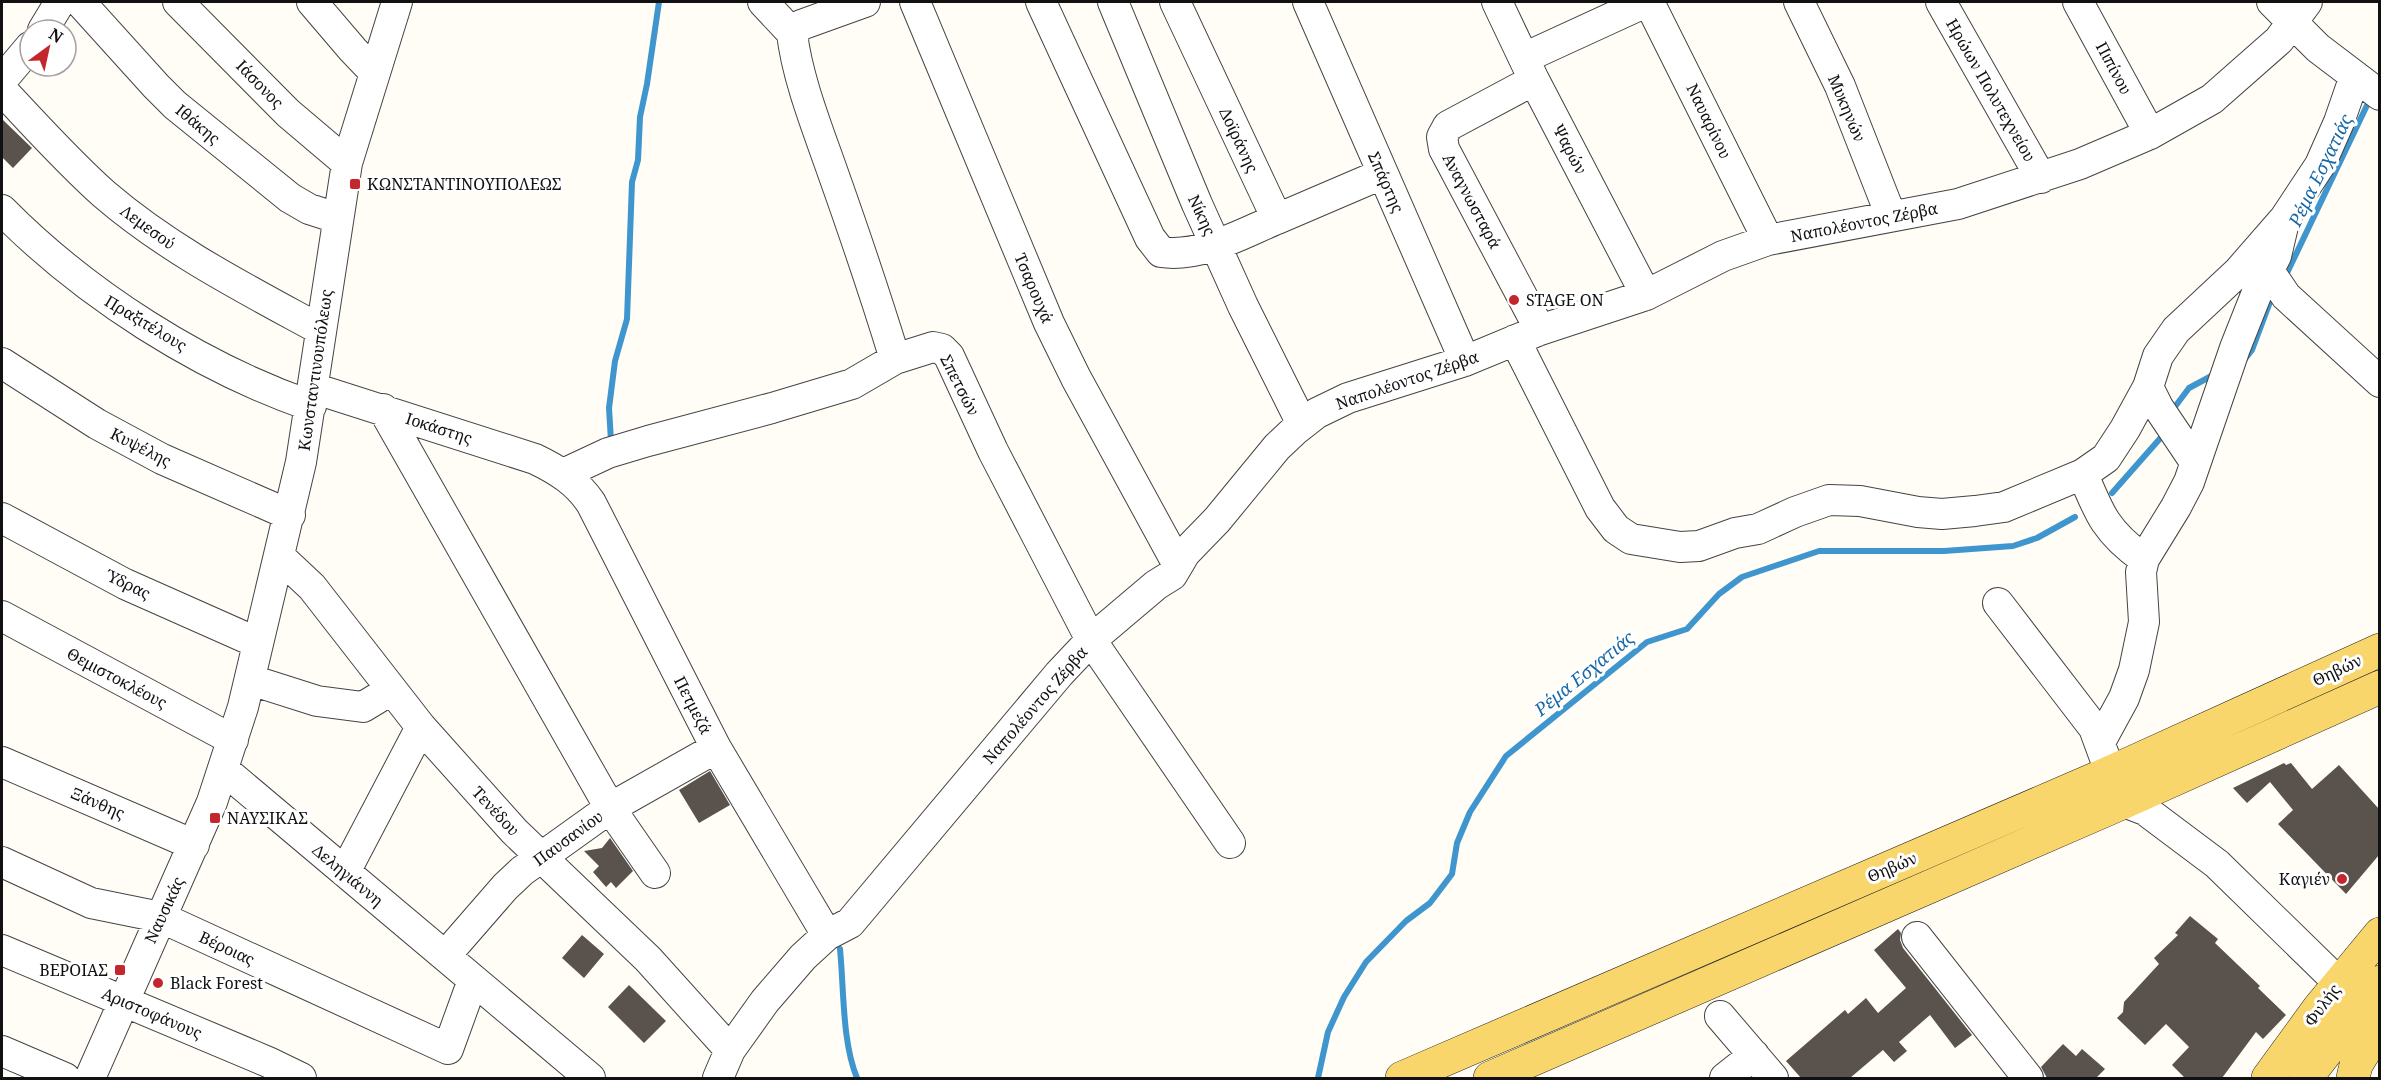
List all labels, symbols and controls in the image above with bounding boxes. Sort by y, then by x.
street label: Ηρώων Πολυτεχνείου [1941,15,2041,165]
north arrow [18,18,78,78]
text: N [45,23,68,48]
street label: Πιπίνου [2091,38,2137,98]
street label: Ιάσονος [232,55,289,113]
street label: Μυκηνών [1823,71,1871,145]
street label: Ναυαρίνου [1681,80,1737,162]
street label: Ιθάκης [171,99,225,149]
street label: Δοϊράνης [1214,104,1264,176]
water label: Ρέμα Εσχατιάς [2282,110,2358,231]
street label: Ψαρών [1548,120,1592,178]
street label: Σπάρτης [1363,148,1409,216]
street label: Αναγνωσταρά [1438,150,1506,252]
place label: ΚΩΝΣΤΑΝΤΙΝΟΥΠΟΛΕΩΣ [367,173,562,195]
marker: ΚΩΝΣΤΑΝΤΙΝΟΥΠΟΛΕΩΣ [348,177,362,191]
street label: Νίκης [1183,191,1221,239]
street label: Ναπολέοντος Ζέρβα [1789,197,1939,247]
street label: Λεμεσού [116,200,180,254]
street label: Τσαρουχά [1009,250,1059,326]
street label: Κωνσταντινουπόλεως [293,288,337,452]
place label: STAGE ON [1526,289,1604,311]
street label: Πραξιτέλους [101,290,191,356]
marker: STAGE ON [1507,293,1521,307]
street label: Ναπολέοντος Ζέρβα [1333,345,1481,415]
street label: Σπετσών [935,351,985,419]
street label: Ιοκάστης [403,407,475,449]
street label: Κυψέλης [107,422,175,472]
street label: Ύδρας [101,563,154,604]
water label: Ρέμα Εσχατιάς [1528,625,1639,721]
street label: Ναπολέοντος Ζέρβα [978,641,1092,769]
street label: Θεμιστοκλέους [63,642,171,714]
street label: Θηβών [2309,649,2365,691]
street label: Πετμεζά [669,672,717,738]
street label: Τενέδου [467,781,525,841]
street label: Ξάνθης [68,782,128,824]
street label: Παυσανίου [529,805,607,871]
place label: ΝΑΥΣΙΚΑΣ [227,807,308,829]
marker: ΝΑΥΣΙΚΑΣ [208,811,222,825]
street label: Δεληγιάννη [308,839,388,911]
street label: Θηβών [1864,847,1920,887]
place label: Καγιέν [2279,868,2330,890]
marker: Καγιέν [2335,872,2349,886]
street label: Ναυσικάς [139,873,189,947]
street label: Βέροιας [196,926,259,971]
place label: ΒΕΡΟΙΑΣ [39,959,108,981]
marker: ΒΕΡΟΙΑΣ [113,963,127,977]
place label: Black Forest [170,972,263,994]
marker: Black Forest [151,976,165,990]
street label: Φυλής [2299,979,2345,1031]
street label: Αριστοφάνους [99,982,206,1044]

